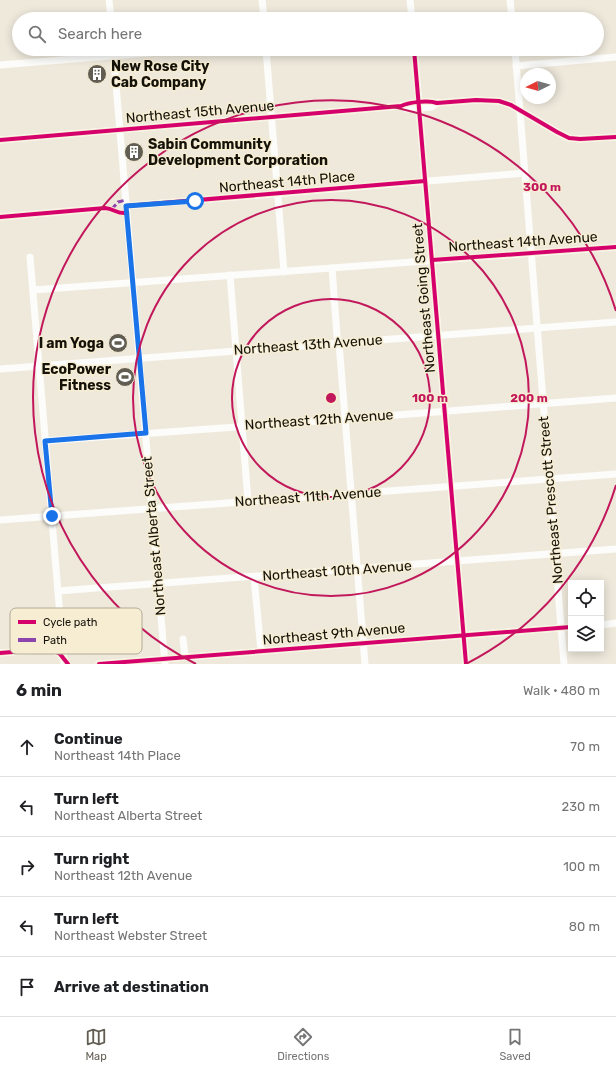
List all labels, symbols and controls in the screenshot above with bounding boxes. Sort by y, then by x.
search box [12,12,604,56]
icon: search [26,23,48,45]
text: Search here [58,25,142,43]
place label: New Rose City Cab Company [111,58,210,91]
building icon: New Rose City Cab Company [86,63,108,85]
north arrow [520,68,556,104]
street label: Northeast 15th Avenue [125,97,275,127]
place label: Sabin Community Development Corporation [148,136,328,169]
building icon: Sabin Community Development Corporation [123,141,145,163]
street label: Northeast 14th Place [218,168,356,196]
text: 300 m [523,180,561,194]
route start [186,192,204,210]
street label: Northeast Going Street [409,222,439,374]
street label: Northeast 14th Avenue [448,228,598,256]
street label: Northeast 13th Avenue [233,331,383,359]
sports icon: I am Yoga [107,332,129,354]
place label: I am Yoga [39,335,104,352]
place label: EcoPower Fitness [41,361,112,394]
sports icon: EcoPower Fitness [114,366,136,388]
centre of rings [324,391,338,405]
text: 100 m [412,391,448,405]
text: 200 m [510,391,548,405]
street label: Northeast 12th Avenue [244,406,394,434]
street label: Northeast Prescott Street [535,415,567,585]
street label: Northeast Alberta Street [139,455,169,616]
street label: Northeast 11th Avenue [234,483,382,511]
route end [43,507,61,525]
street label: Northeast 10th Avenue [262,557,412,585]
map controls [568,580,604,652]
button: locate [568,580,604,616]
legend [10,608,142,654]
text: Cycle path [43,616,97,629]
button: layers [568,616,604,652]
street label: Northeast 9th Avenue [262,619,406,649]
text: Path [43,634,67,647]
text: 6 min [16,680,62,700]
text: Walk · 480 m [523,683,600,698]
text: Continue [54,730,123,748]
icon: ahead [16,736,38,758]
text: 70 m [570,739,600,754]
text: Northeast 14th Place [54,748,181,763]
text: Turn left [54,790,119,808]
icon: left [16,796,38,818]
text: 230 m [562,799,600,814]
text: Northeast Alberta Street [54,808,202,823]
text: Turn right [54,850,129,868]
icon: right [16,856,38,878]
text: 100 m [563,859,600,874]
text: Northeast 12th Avenue [54,868,192,883]
text: Turn left [54,910,119,928]
icon: left [16,916,38,938]
text: 80 m [569,919,600,934]
text: Northeast Webster Street [54,928,207,943]
icon: arrive [16,976,38,998]
text: Arrive at destination [54,978,209,996]
tab: Map [85,1026,107,1063]
tab: Directions [277,1026,329,1063]
tab: Saved [500,1026,531,1063]

